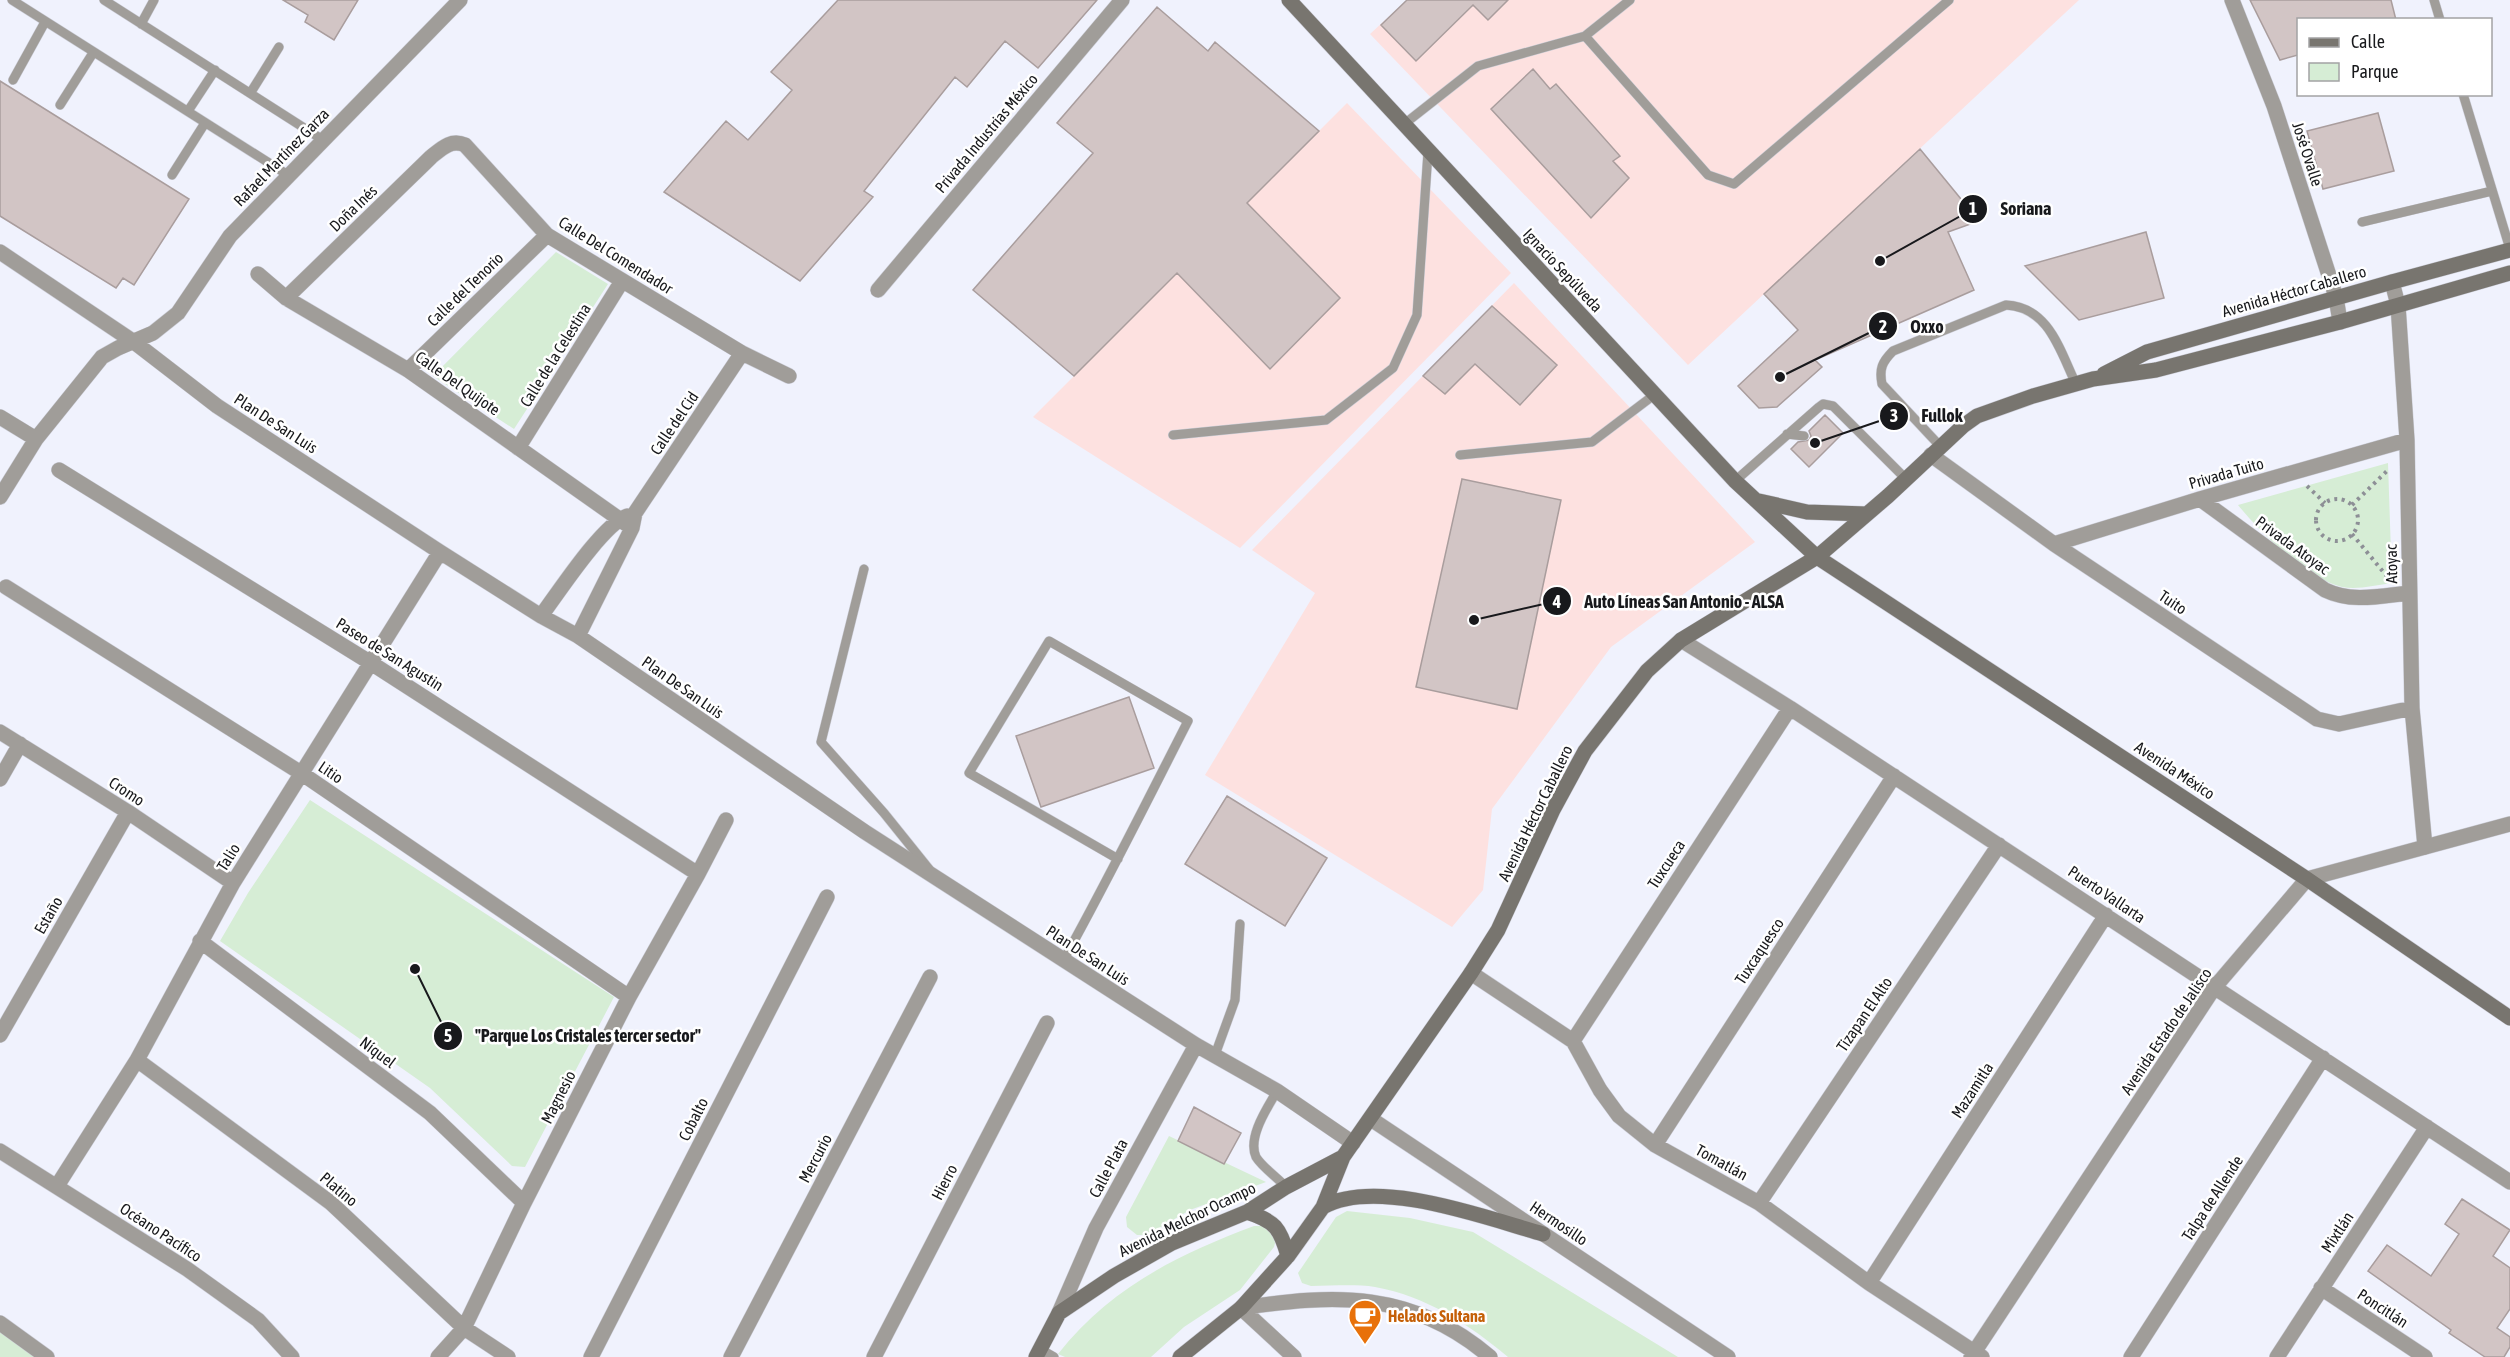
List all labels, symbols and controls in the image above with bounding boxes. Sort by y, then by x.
legend [2297,18,2492,96]
text: Calle [2351,31,2385,52]
text: Parque [2351,61,2399,82]
street label: Privada Industrias México [931,70,1041,196]
street label: Rafael Martínez Garza [230,104,332,210]
street label: José Ovalle [2289,120,2327,188]
street label: Doña Inés [326,181,381,235]
callout: Soriana [1958,191,2063,227]
text: 1 [1969,198,1977,219]
text: Soriana [2001,198,2051,219]
street label: Calle Del Comendador [556,213,677,298]
street label: Ignacio Sepúlveda [1519,225,1606,316]
street label: Calle del Tenorio [423,248,507,330]
street label: Avenida Héctor Caballero [2220,262,2368,320]
street label: Calle de la Celestina [516,300,594,410]
callout: Oxxo [1868,308,1956,344]
text: 2 [1879,316,1887,337]
text: Oxxo [1910,316,1944,337]
street label: Calle Del Quijote [412,347,504,420]
street label: Calle del Cid [646,388,702,458]
street label: Plan De San Luis [231,390,321,457]
callout: Fullok [1879,398,1975,434]
text: 3 [1890,405,1898,426]
text: Fullok [1921,405,1964,426]
street label: Privada Tuito [2187,454,2265,492]
street label: Privada Atoyac [2252,512,2333,579]
street label: Atoyac [2382,544,2401,584]
callout: Auto Líneas San Antonio - ALSA [1542,583,1796,619]
street label: Tuito [2156,586,2190,618]
text: 4 [1552,591,1561,612]
text: Auto Líneas San Antonio - ALSA [1583,591,1784,612]
street label: Paseo de San Agustin [333,614,447,695]
street label: Plan De San Luis [639,652,727,722]
street label: Avenida México [2132,738,2218,802]
street label: Avenida Héctor Caballero [1494,742,1576,884]
street label: Litio [315,757,347,787]
street label: Cromo [106,773,148,809]
street label: Tuxcueca [1644,836,1688,892]
street label: Talio [213,840,243,874]
street label: Puerto Vallarta [2065,862,2149,926]
street label: Estaño [30,893,66,937]
street label: Tuxcaquesco [1731,915,1788,988]
street label: Plan De San Luis [1043,922,1133,989]
street label: Avenida Estado de Jalisco [2117,964,2215,1098]
street label: Tizapan El Alto [1833,973,1896,1055]
callout: "Parque Los Cristales tercer sector" [433,1018,713,1054]
text: 5 [444,1025,452,1046]
text: "Parque Los Cristales tercer sector" [475,1025,701,1046]
street label: Níquel [356,1033,400,1072]
street label: Mazamitla [1947,1059,1997,1121]
street label: Magnesio [537,1068,580,1127]
street label: Cobalto [675,1094,711,1144]
street label: Mercurio [795,1131,835,1185]
street label: Calle Plata [1085,1136,1131,1200]
street label: Tomatlán [1693,1140,1751,1184]
street label: Talpa de Allende [2178,1152,2247,1244]
street label: Hierro [928,1161,960,1203]
street label: Platino [317,1168,361,1210]
street label: Avenida Melchor Ocampo [1116,1178,1259,1261]
street label: Hermosillo [1527,1197,1591,1249]
street label: Océano Pacífico [117,1199,205,1265]
street label: Mixtlán [2317,1208,2357,1256]
street label: Poncitlán [2354,1285,2412,1331]
cafe icon: Helados Sultana [1347,1298,1383,1345]
place label: Helados Sultana [1388,1307,1485,1325]

